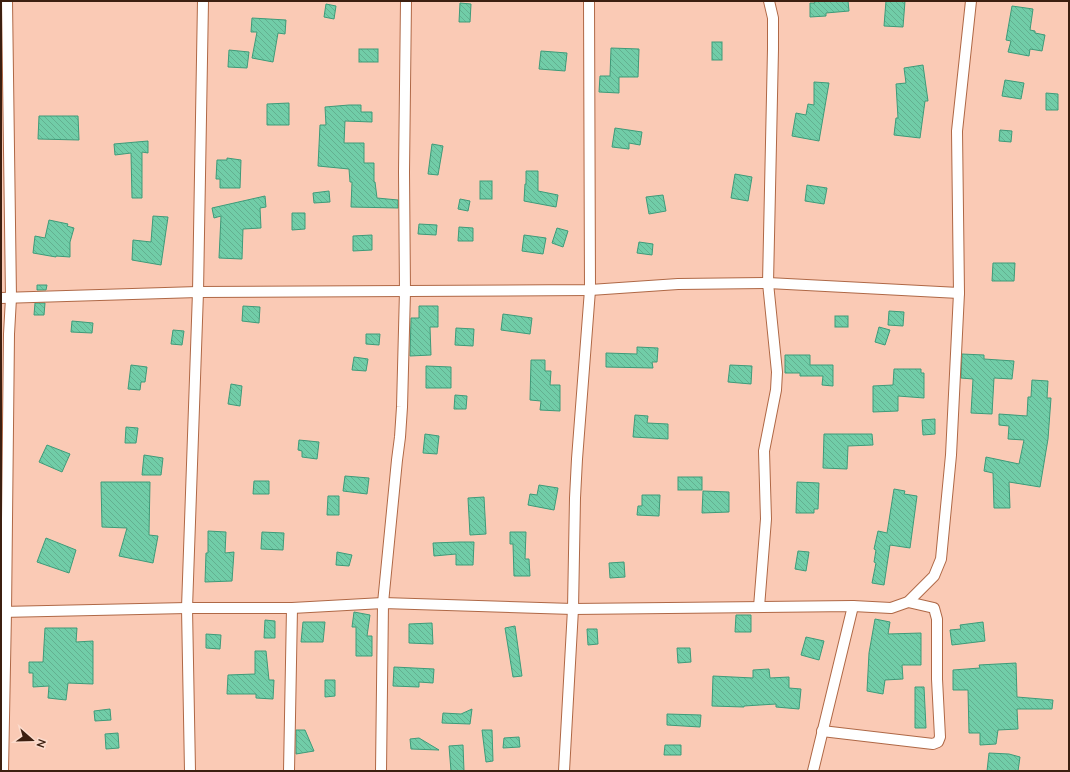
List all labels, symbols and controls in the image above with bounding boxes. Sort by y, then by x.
north arrow [12,720,52,760]
text: N [32,737,49,750]

